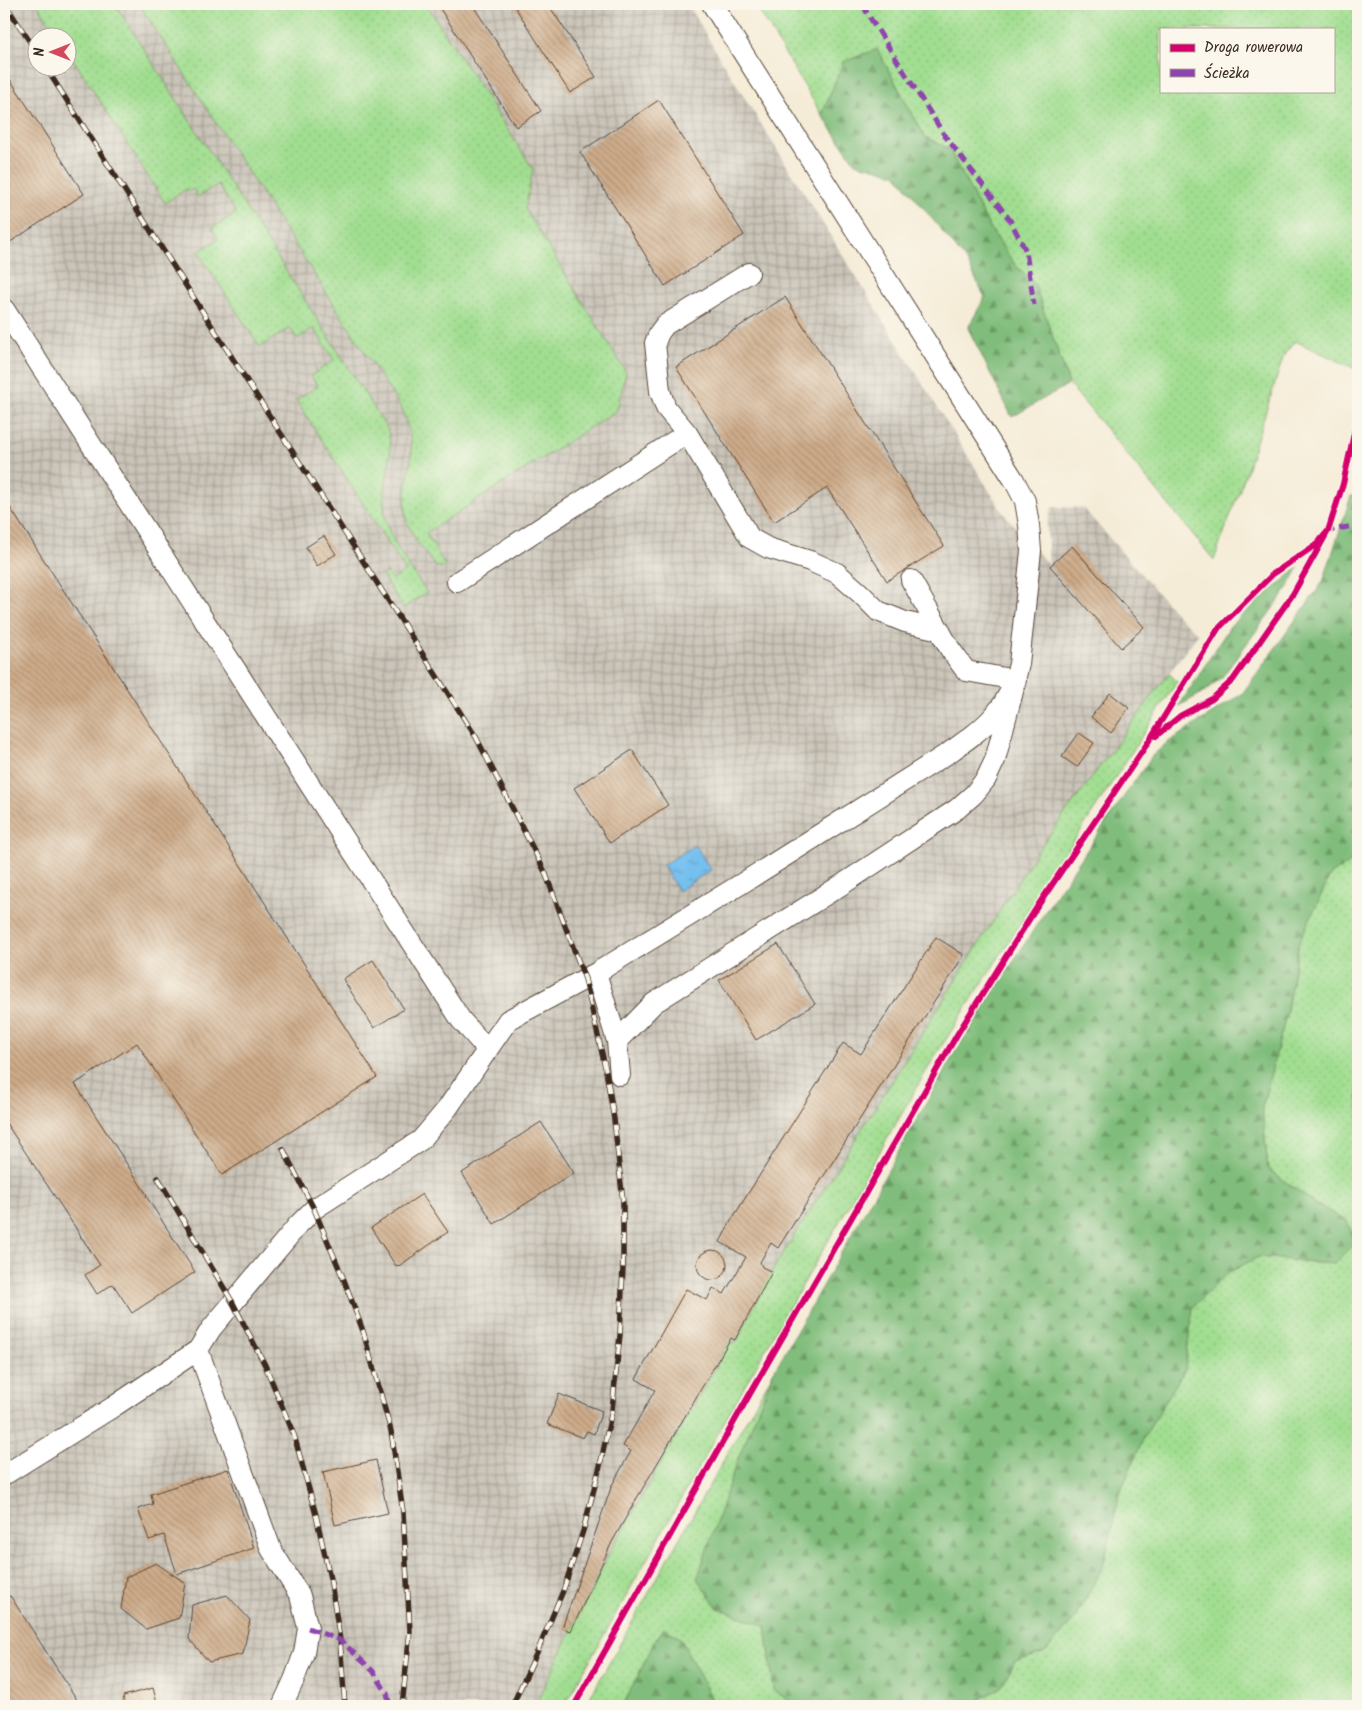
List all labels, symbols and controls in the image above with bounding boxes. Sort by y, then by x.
north arrow [28,28,78,78]
legend [1160,28,1334,92]
text: Droga rowerowa [1204,36,1303,60]
text: N [29,47,51,56]
text: Ścieżka [1204,62,1249,86]

